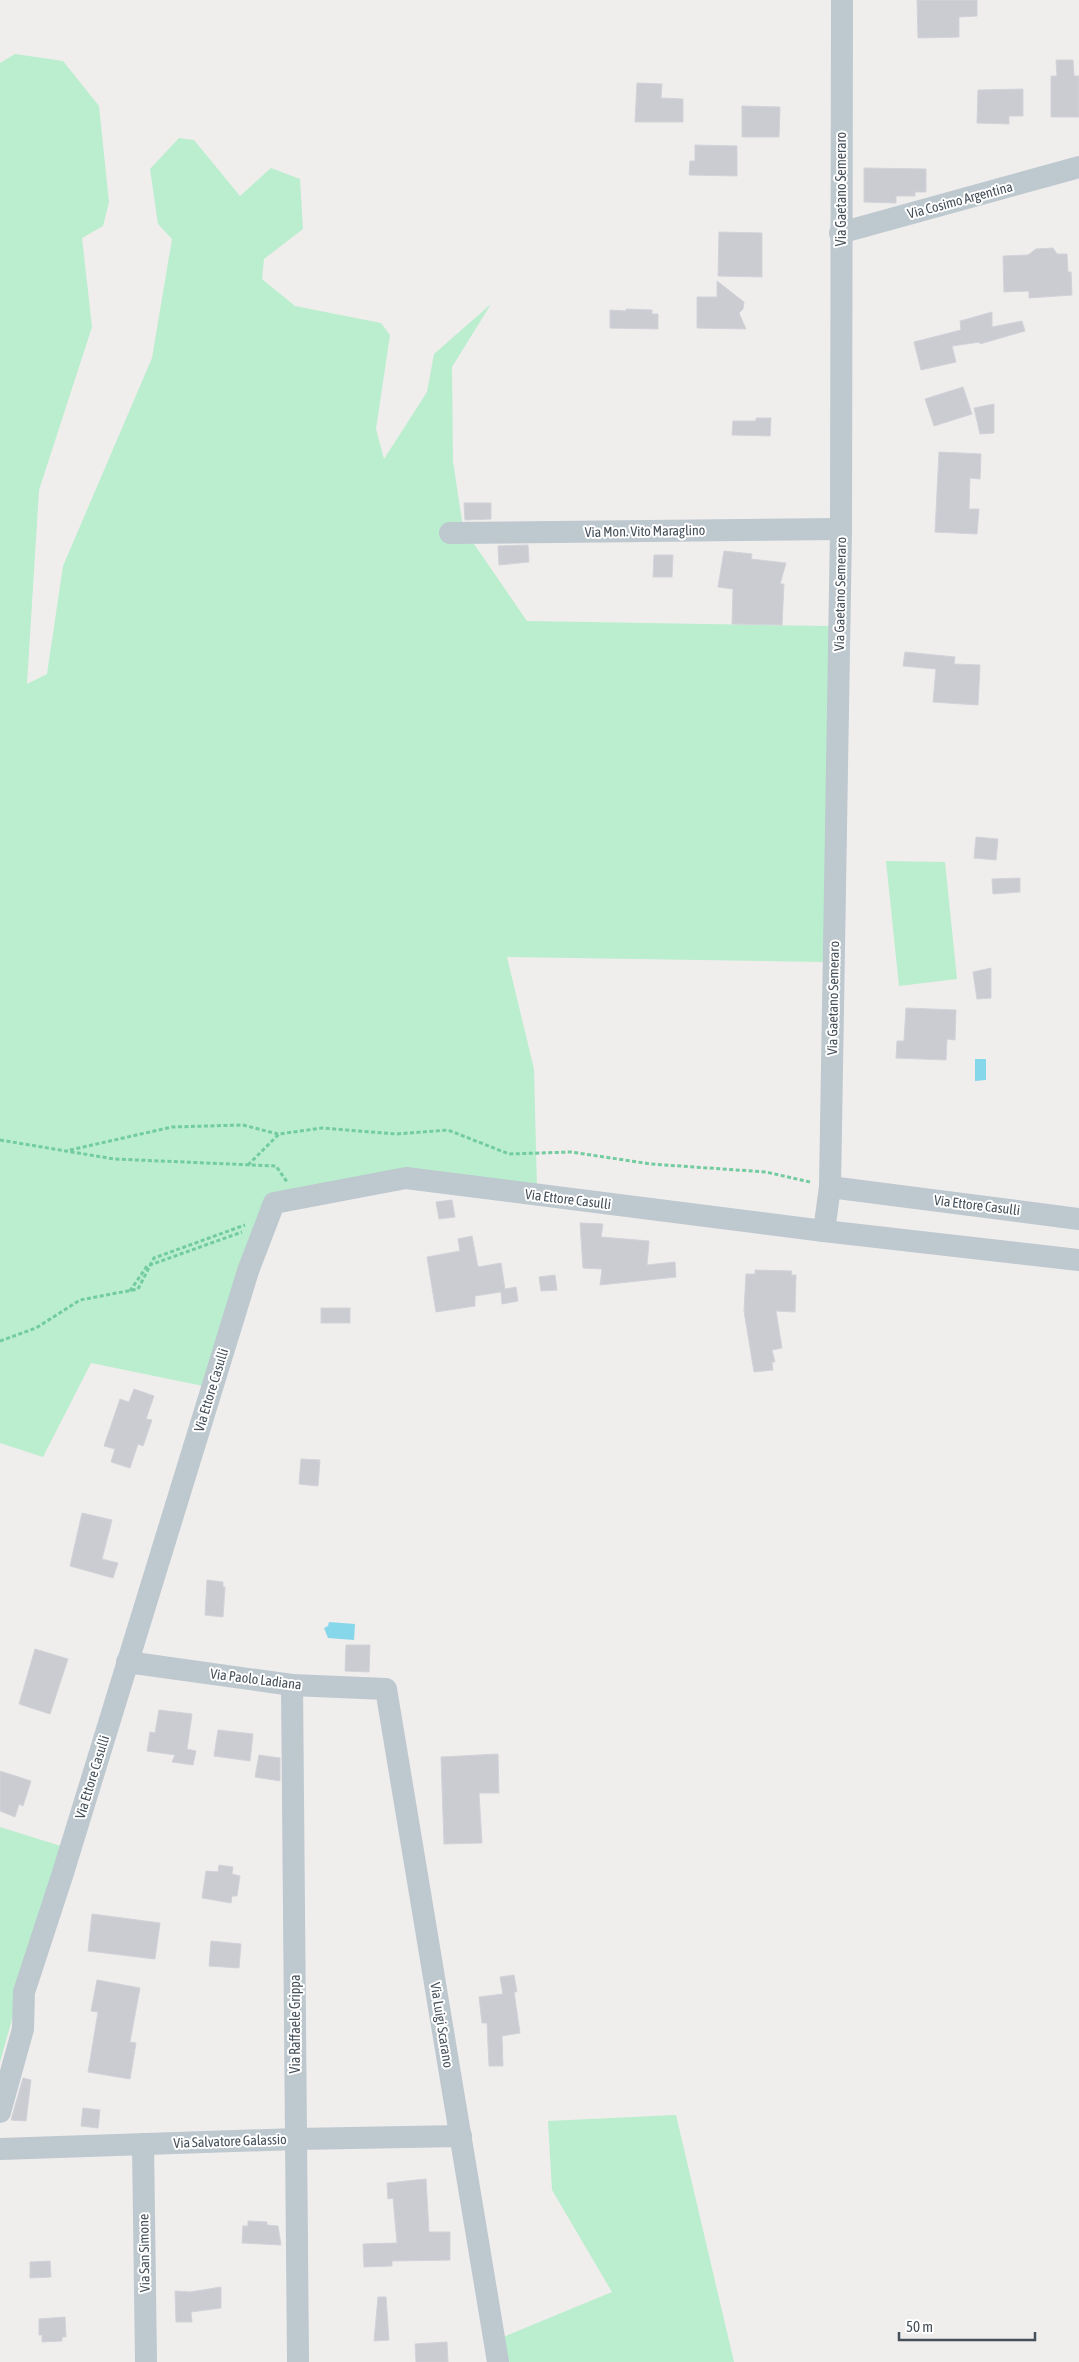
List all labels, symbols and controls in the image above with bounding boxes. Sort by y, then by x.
street label: Via Gaetano Semeraro [833,132,849,246]
street label: Via Cosimo Argentina [906,178,1014,222]
street label: Via Mon. Vito Maraglino [585,522,705,540]
street label: Via Gaetano Semeraro [831,537,849,651]
street label: Via Gaetano Semeraro [824,941,842,1055]
street label: Via Ettore Casulli [524,1186,612,1212]
street label: Via Ettore Casulli [933,1192,1021,1218]
street label: Via Ettore Casulli [191,1346,231,1434]
street label: Via Paolo Ladiana [209,1665,303,1693]
street label: Via Ettore Casulli [72,1733,112,1821]
street label: Via Raffaele Grippa [287,1975,303,2073]
street label: Via Luigi Scarano [427,1981,457,2069]
street label: Via Salvatore Galassio [173,2131,287,2151]
street label: Via San Simone [135,2214,153,2292]
scale bar [899,2310,1035,2342]
text: 50 m [906,2318,933,2335]

